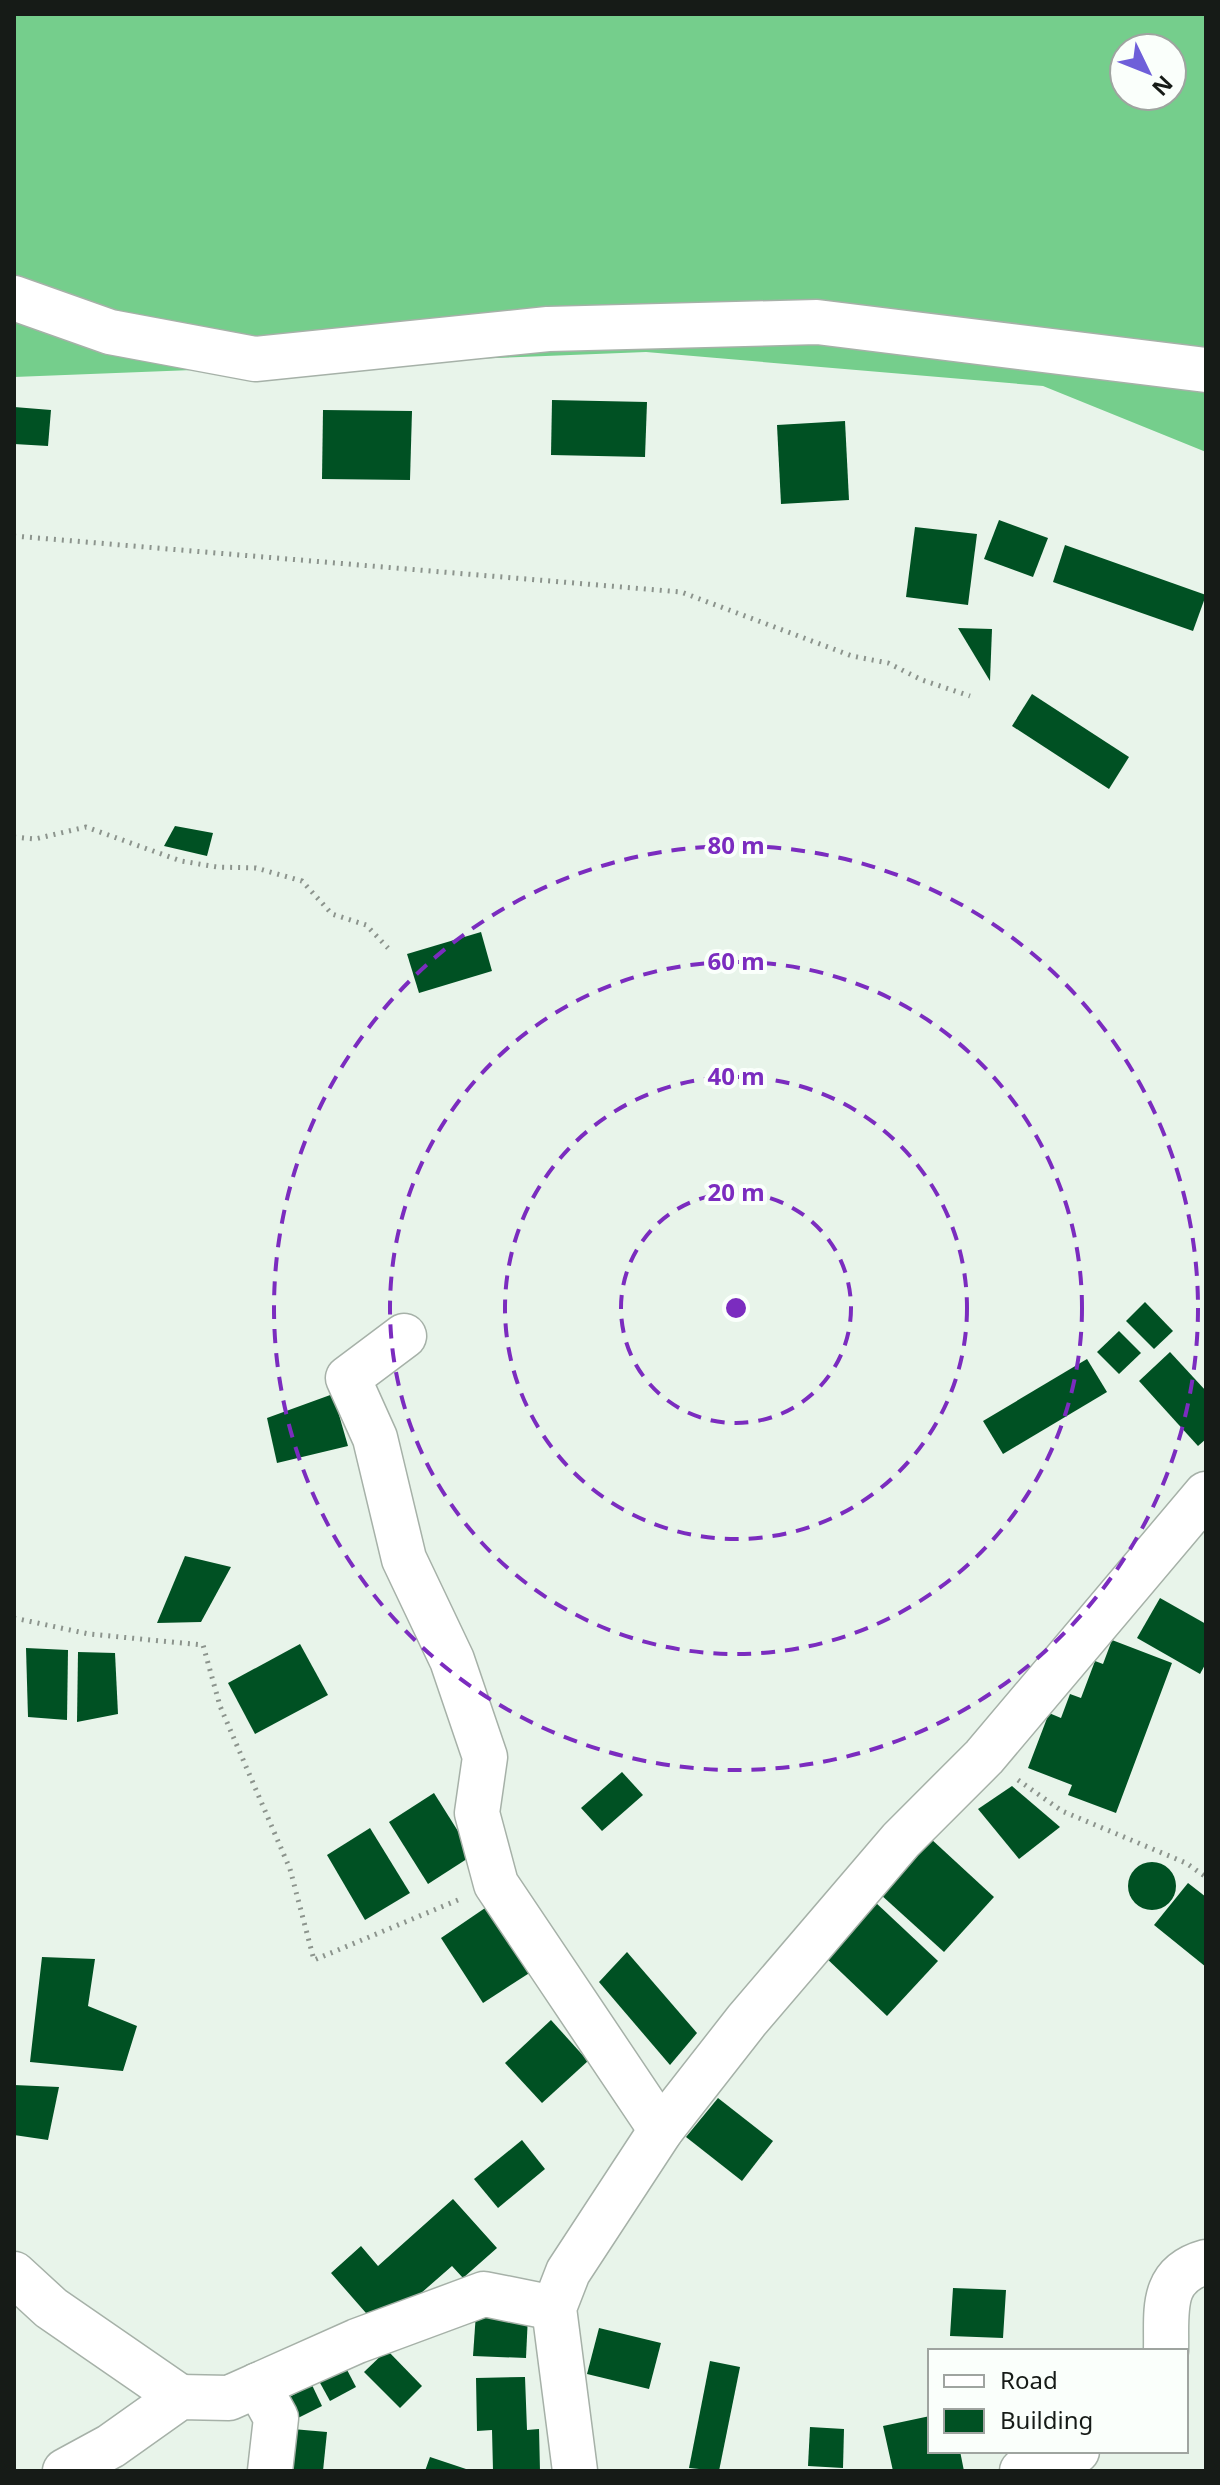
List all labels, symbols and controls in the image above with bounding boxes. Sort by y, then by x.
north arrow [1108,32,1188,112]
text: N [1146,70,1180,103]
text: 80 m [707,828,765,861]
text: 60 m [707,944,765,977]
text: 40 m [707,1059,765,1092]
text: 20 m [707,1175,765,1208]
centre of rings [722,1294,750,1322]
legend [928,2349,1188,2453]
text: Road [1000,2363,1058,2396]
text: Building [1000,2403,1093,2436]

